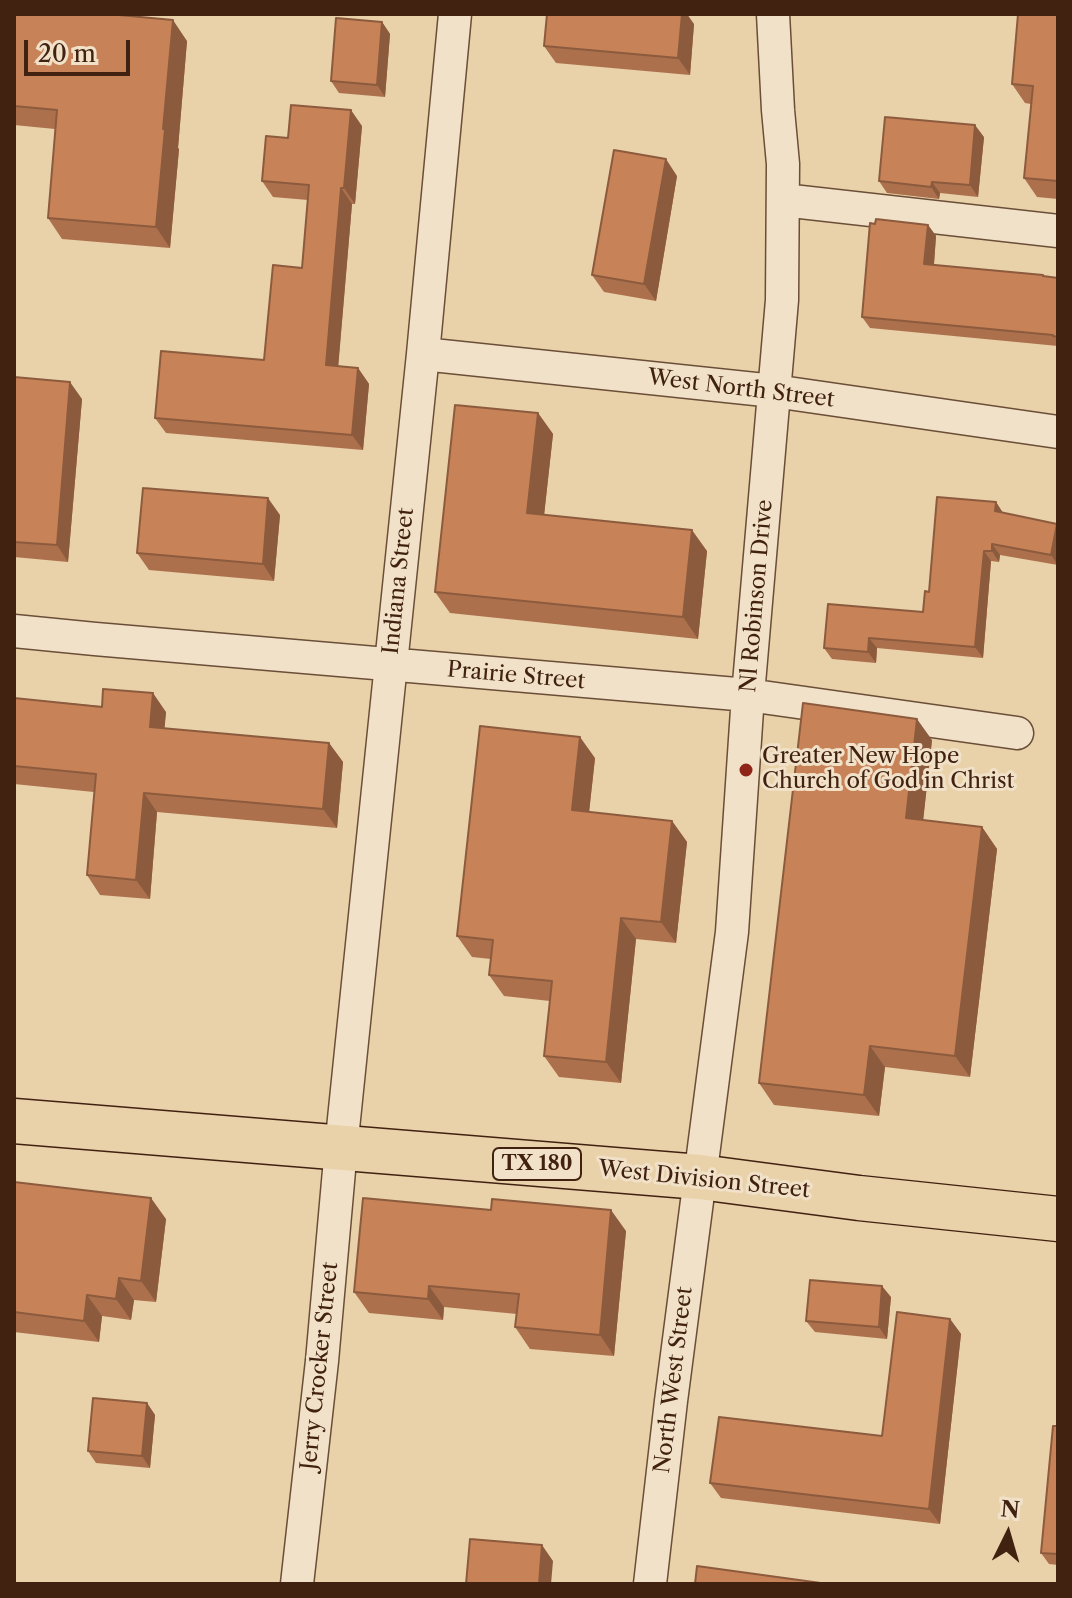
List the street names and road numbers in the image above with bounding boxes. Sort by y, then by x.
street label: West North Street [646,364,836,414]
street label: Nl Robinson Drive [735,498,779,694]
street label: Indiana Street [378,506,420,656]
street label: Prairie Street [446,657,586,695]
road number: TX 180 [493,1148,581,1180]
street label: West Division Street [597,1156,811,1204]
street label: Jerry Crocker Street [296,1261,344,1471]
street label: North West Street [649,1285,699,1475]

